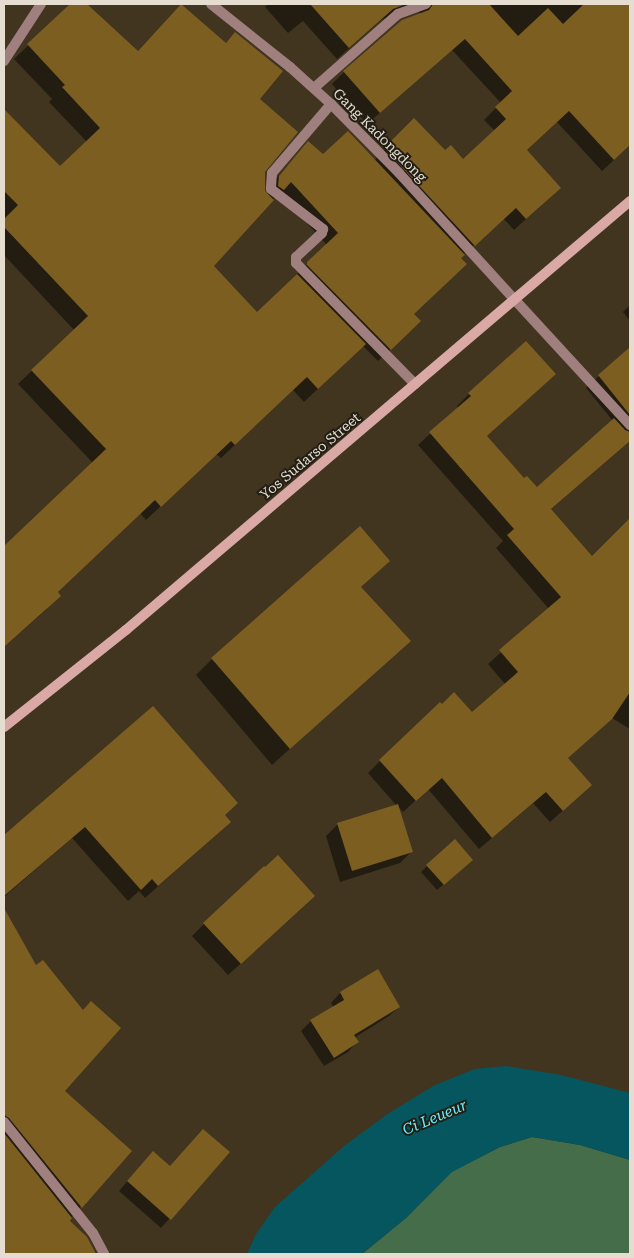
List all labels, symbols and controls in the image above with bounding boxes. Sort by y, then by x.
street label: Gang Kadongdong [330,85,430,185]
street label: Yos Sudarso Street [256,409,364,503]
water label: Ci Leueur [400,1096,470,1140]

